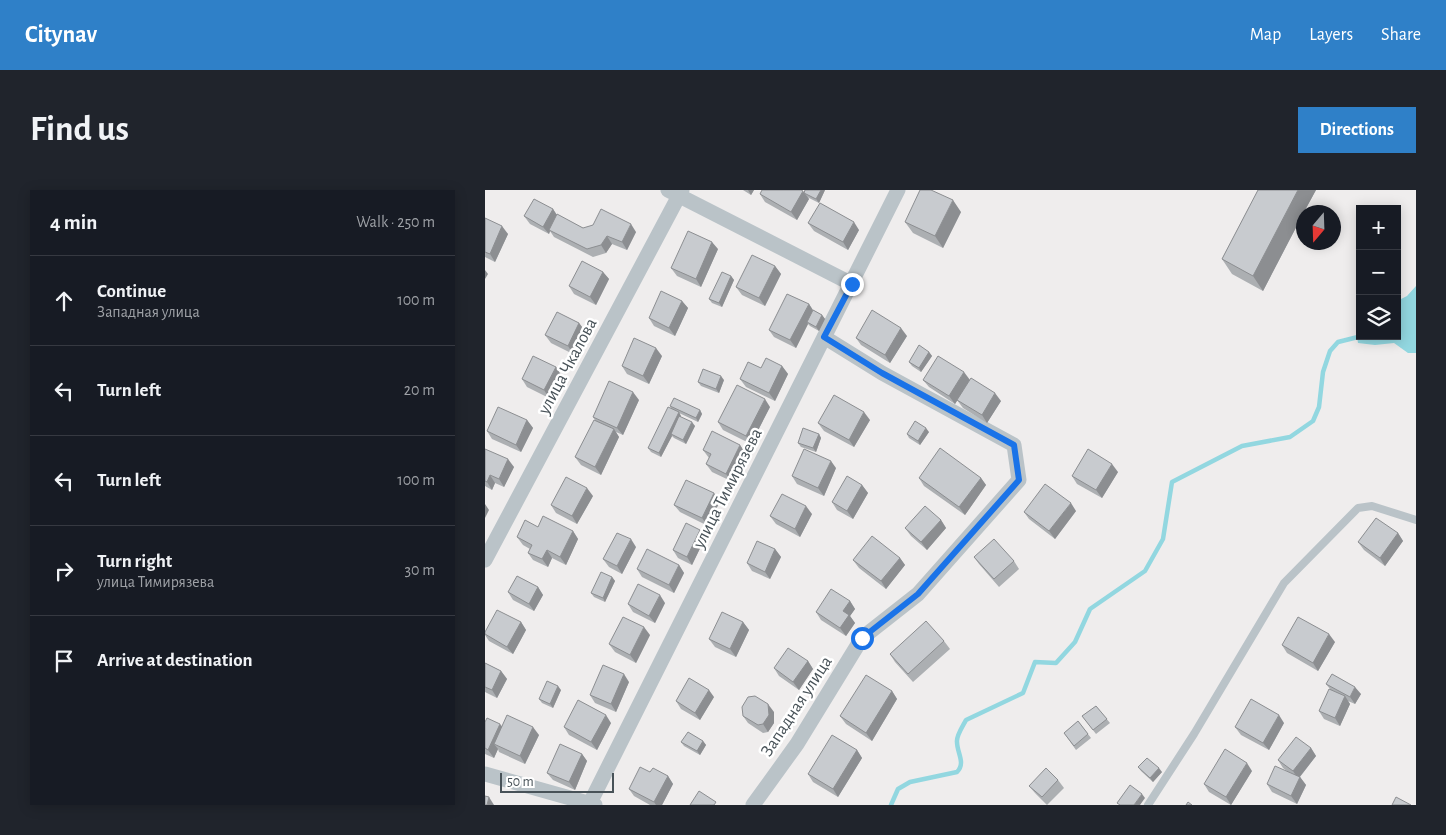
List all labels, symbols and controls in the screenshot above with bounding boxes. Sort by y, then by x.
text: Citynav [25,23,97,47]
text: Map [1250,26,1281,44]
text: Layers [1309,26,1353,44]
text: Share [1381,26,1421,44]
button: Directions [1298,107,1416,153]
text: Find us [30,112,129,147]
north arrow [1296,205,1341,250]
map controls [1356,205,1401,340]
button: + [1356,205,1401,250]
text: 4 min [50,212,97,233]
text: Walk · 250 m [356,214,435,230]
button: − [1356,250,1401,295]
route end [841,273,864,296]
text: Continue [97,282,166,301]
icon: ahead [50,287,78,315]
text: 100 m [397,292,435,308]
button: layers [1356,295,1401,340]
text: Западная улица [97,304,200,320]
street label: улица Чкалова [535,315,601,418]
icon: left [50,377,78,405]
text: Turn left [97,381,161,400]
text: 20 m [404,382,435,398]
street label: улица Тимирязева [689,426,766,552]
icon: left [50,467,78,495]
text: Turn left [97,471,161,490]
text: 100 m [397,472,435,488]
text: Turn right [97,552,172,571]
icon: right [50,557,78,585]
text: 30 m [405,562,435,578]
text: улица Тимирязева [97,574,214,590]
route start [851,627,874,650]
icon: arrive [50,647,78,675]
text: Arrive at destination [97,651,253,670]
street label: Западная улица [758,653,836,760]
scale bar [500,770,614,793]
text: 50 m [507,775,534,789]

